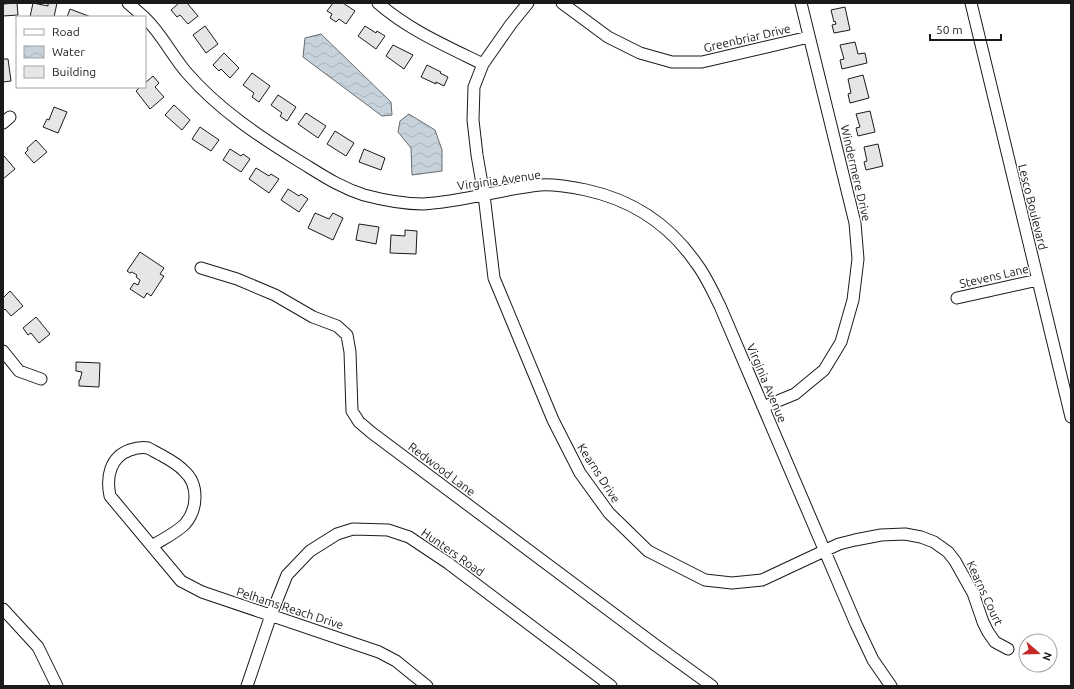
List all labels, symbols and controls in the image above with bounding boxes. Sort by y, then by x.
legend [16,16,146,88]
scale bar [930,16,1001,42]
street label: Greenbriar Drive [702,22,792,54]
text: 50 m [936,23,963,36]
text: Road [52,25,80,38]
text: Water [52,45,85,58]
text: Building [52,65,96,78]
street label: Windermere Drive [839,124,873,222]
street label: Lesco Boulevard [1016,163,1050,251]
street label: Virginia Avenue [456,168,542,192]
street label: Stevens Lane [958,262,1030,290]
street label: Virginia Avenue [745,342,789,424]
street label: Redwood Lane [406,440,478,498]
street label: Kearns Drive [575,441,623,505]
street label: Hunters Road [419,526,487,578]
street label: Kearns Court [964,559,1006,628]
street label: Pelhams Reach Drive [235,585,345,631]
north arrow [1018,633,1058,673]
text: N [1040,651,1054,662]

